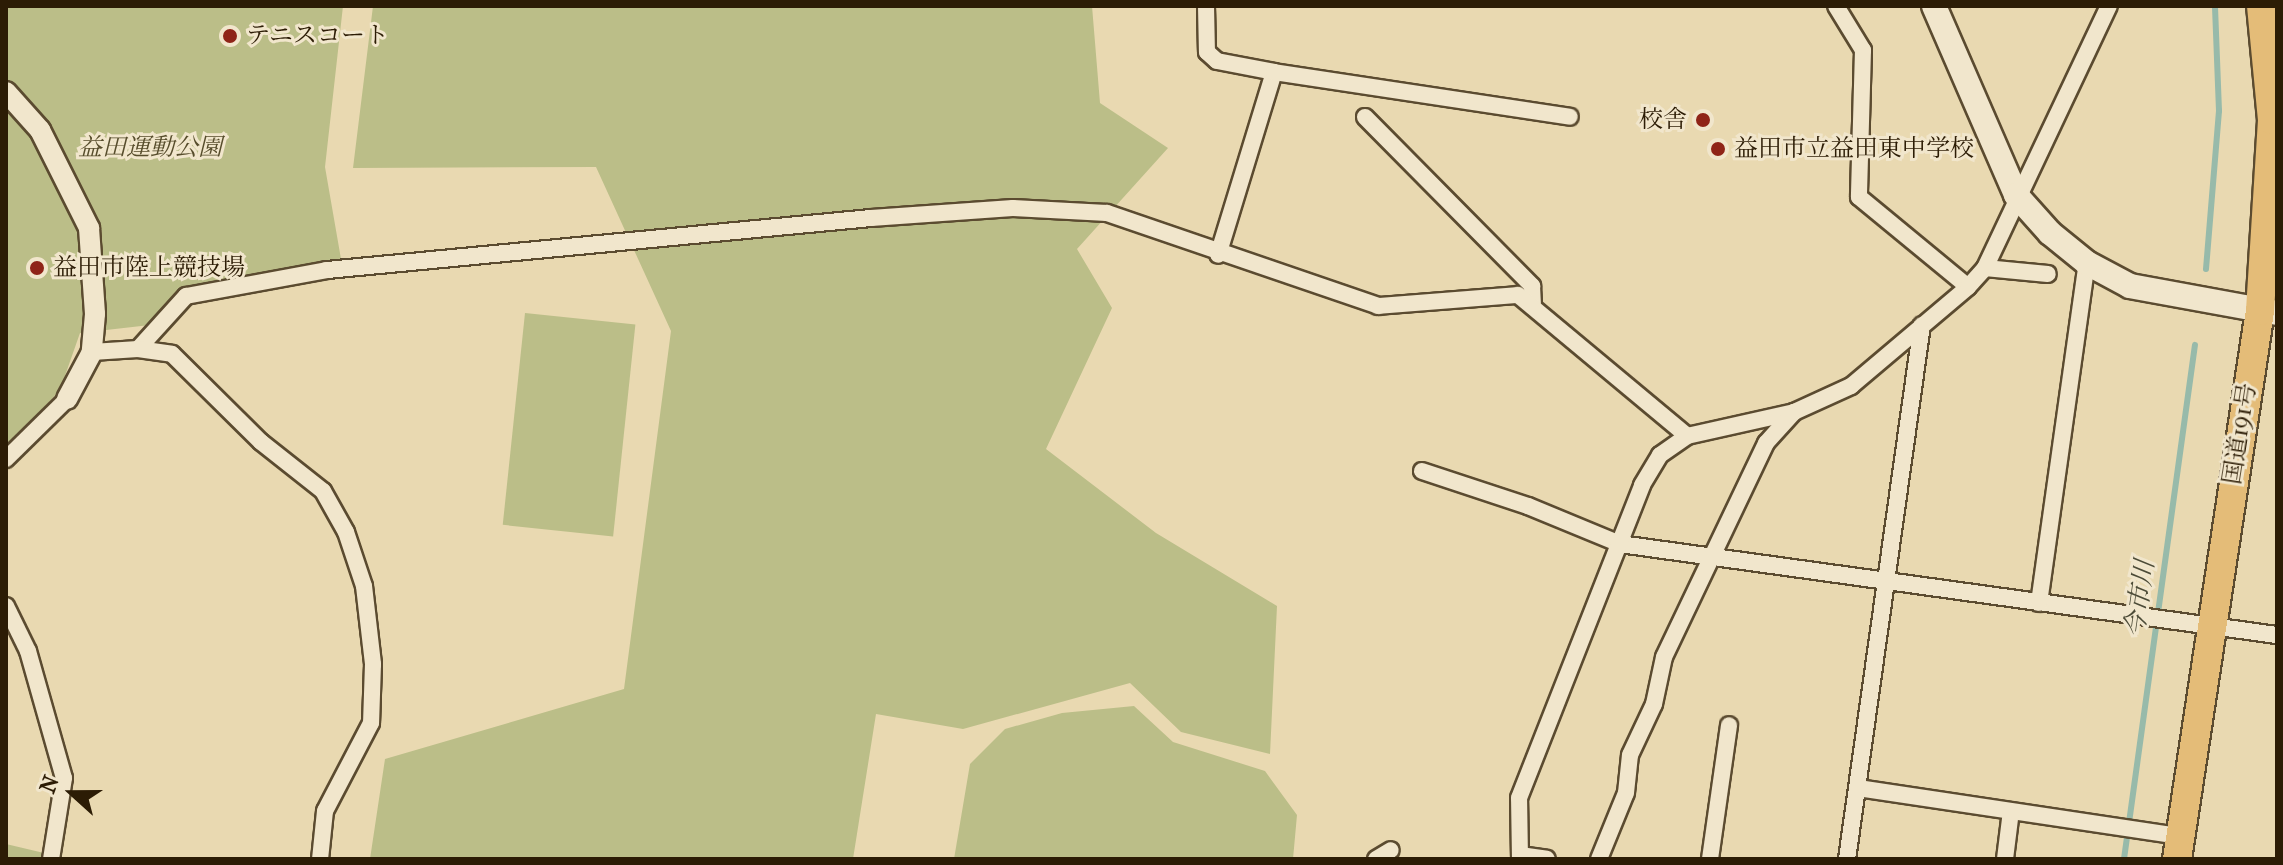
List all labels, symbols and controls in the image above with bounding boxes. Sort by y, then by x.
place label: テニスコート [246,22,390,50]
marker: テニスコート [221,27,239,45]
place label: 校舎 [1639,106,1687,134]
marker: 校舎 [1694,111,1712,129]
park label: 益田運動公園 [78,134,222,162]
place label: 益田市立益田東中学校 [1734,135,1974,163]
marker: 益田市立益田東中学校 [1709,140,1727,158]
place label: 益田市陸上競技場 [53,254,245,282]
marker: 益田市陸上競技場 [28,259,46,277]
street label: 国道191号 [2218,382,2262,486]
water label: 今市川 [2119,558,2161,640]
north arrow [32,753,112,833]
text: N [34,772,65,797]

